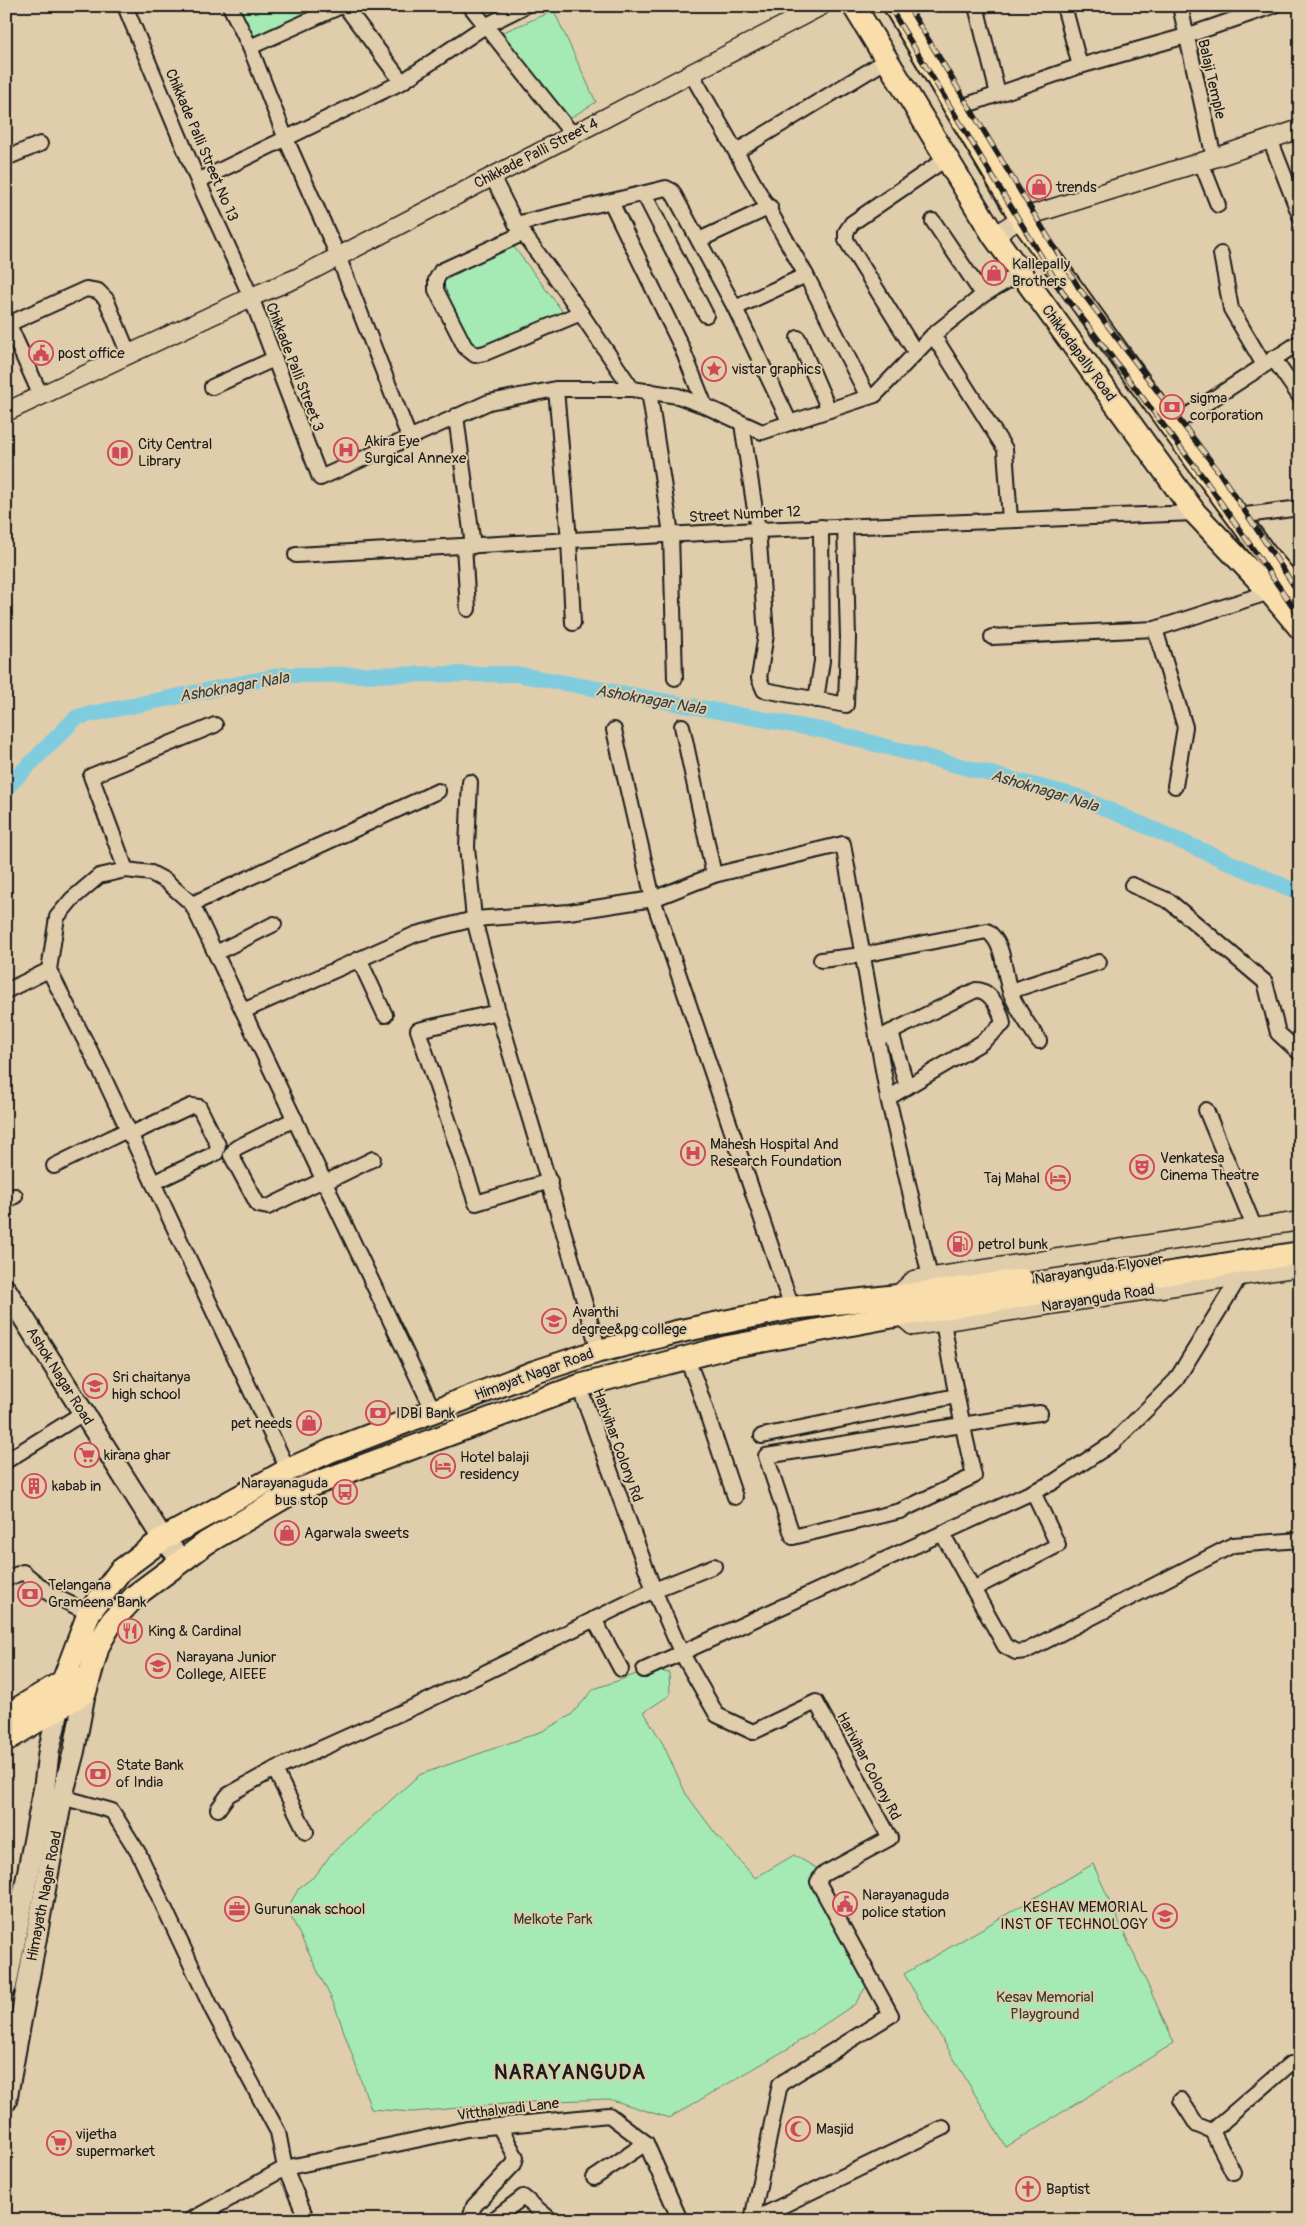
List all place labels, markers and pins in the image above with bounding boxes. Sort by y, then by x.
shop icon: trends [1026,174,1052,200]
place label: trends [1055,178,1097,197]
place label: Kallepally Brothers [1012,255,1071,291]
shop icon: Kallepally Brothers [981,260,1007,286]
public building icon: post office [28,340,54,366]
place label: post office [58,344,125,363]
place icon: vistar graphics [701,356,727,382]
place label: vistar graphics [731,360,821,379]
place label: sigma corporation [1190,389,1263,425]
bank icon: sigma corporation [1159,394,1185,420]
place label: Akira Eye Surgical Annexe [364,432,467,468]
place label: City Central Library [138,435,212,471]
hospital icon: Akira Eye Surgical Annexe [333,437,359,463]
library icon: City Central Library [107,440,133,466]
place label: Mahesh Hospital And Research Foundation [710,1135,842,1171]
hospital icon: Mahesh Hospital And Research Foundation [680,1140,706,1166]
place label: Venkatesa Cinema Theatre [1160,1149,1259,1185]
theatre icon: Venkatesa Cinema Theatre [1129,1154,1155,1180]
hotel icon: Taj Mahal [1045,1165,1071,1191]
place label: Taj Mahal [984,1169,1040,1188]
fuel station icon: petrol bunk [947,1231,973,1257]
place label: petrol bunk [978,1235,1049,1254]
place label: Avanthi degree&pg college [572,1303,687,1339]
school or university icon: Avanthi degree&pg college [541,1308,567,1334]
place label: Sri chaitanya high school [112,1368,190,1404]
school or university icon: Sri chaitanya high school [82,1373,108,1399]
bank icon: IDBI Bank [365,1400,391,1426]
place label: IDBI Bank [396,1404,456,1423]
shop icon: pet needs [296,1410,322,1436]
place label: pet needs [231,1414,292,1433]
supermarket icon: kirana ghar [74,1442,100,1468]
place label: kirana ghar [104,1446,171,1465]
place label: Hotel balaji residency [460,1448,529,1484]
hotel icon: Hotel balaji residency [430,1453,456,1479]
building icon: kabab in [21,1473,47,1499]
place label: Narayanaguda bus stop [241,1474,328,1510]
place label: kabab in [52,1477,101,1496]
bus stop icon: Narayanaguda bus stop [332,1479,358,1505]
shop icon: Agarwala sweets [274,1520,300,1546]
place label: Agarwala sweets [304,1524,409,1543]
place label: Telangana Grameena Bank [48,1576,147,1612]
bank icon: Telangana Grameena Bank [17,1581,43,1607]
restaurant icon: King & Cardinal [117,1618,143,1644]
place label: King & Cardinal [148,1622,242,1641]
place label: Narayana Junior College, AIEEE [176,1648,277,1684]
school or university icon: Narayana Junior College, AIEEE [145,1653,171,1679]
place label: State Bank of India [116,1756,185,1792]
bank icon: State Bank of India [85,1761,111,1787]
place label: Narayanaguda police station [862,1886,949,1922]
public building icon: Narayanaguda police station [832,1891,858,1917]
office icon: Gurunanak school [224,1896,250,1922]
place label: KESHAV MEMORIAL INST OF TECHNOLOGY [1000,1898,1148,1934]
place label: Gurunanak school [254,1900,365,1919]
school or university icon: KESHAV MEMORIAL INST OF TECHNOLOGY [1152,1903,1178,1929]
mosque icon: Masjid [785,2116,811,2142]
place label: Masjid [816,2120,854,2139]
place label: vijetha supermarket [75,2125,156,2161]
supermarket icon: vijetha supermarket [46,2130,72,2156]
church icon: Baptist [1015,2176,1041,2202]
place label: Baptist [1046,2180,1091,2199]

